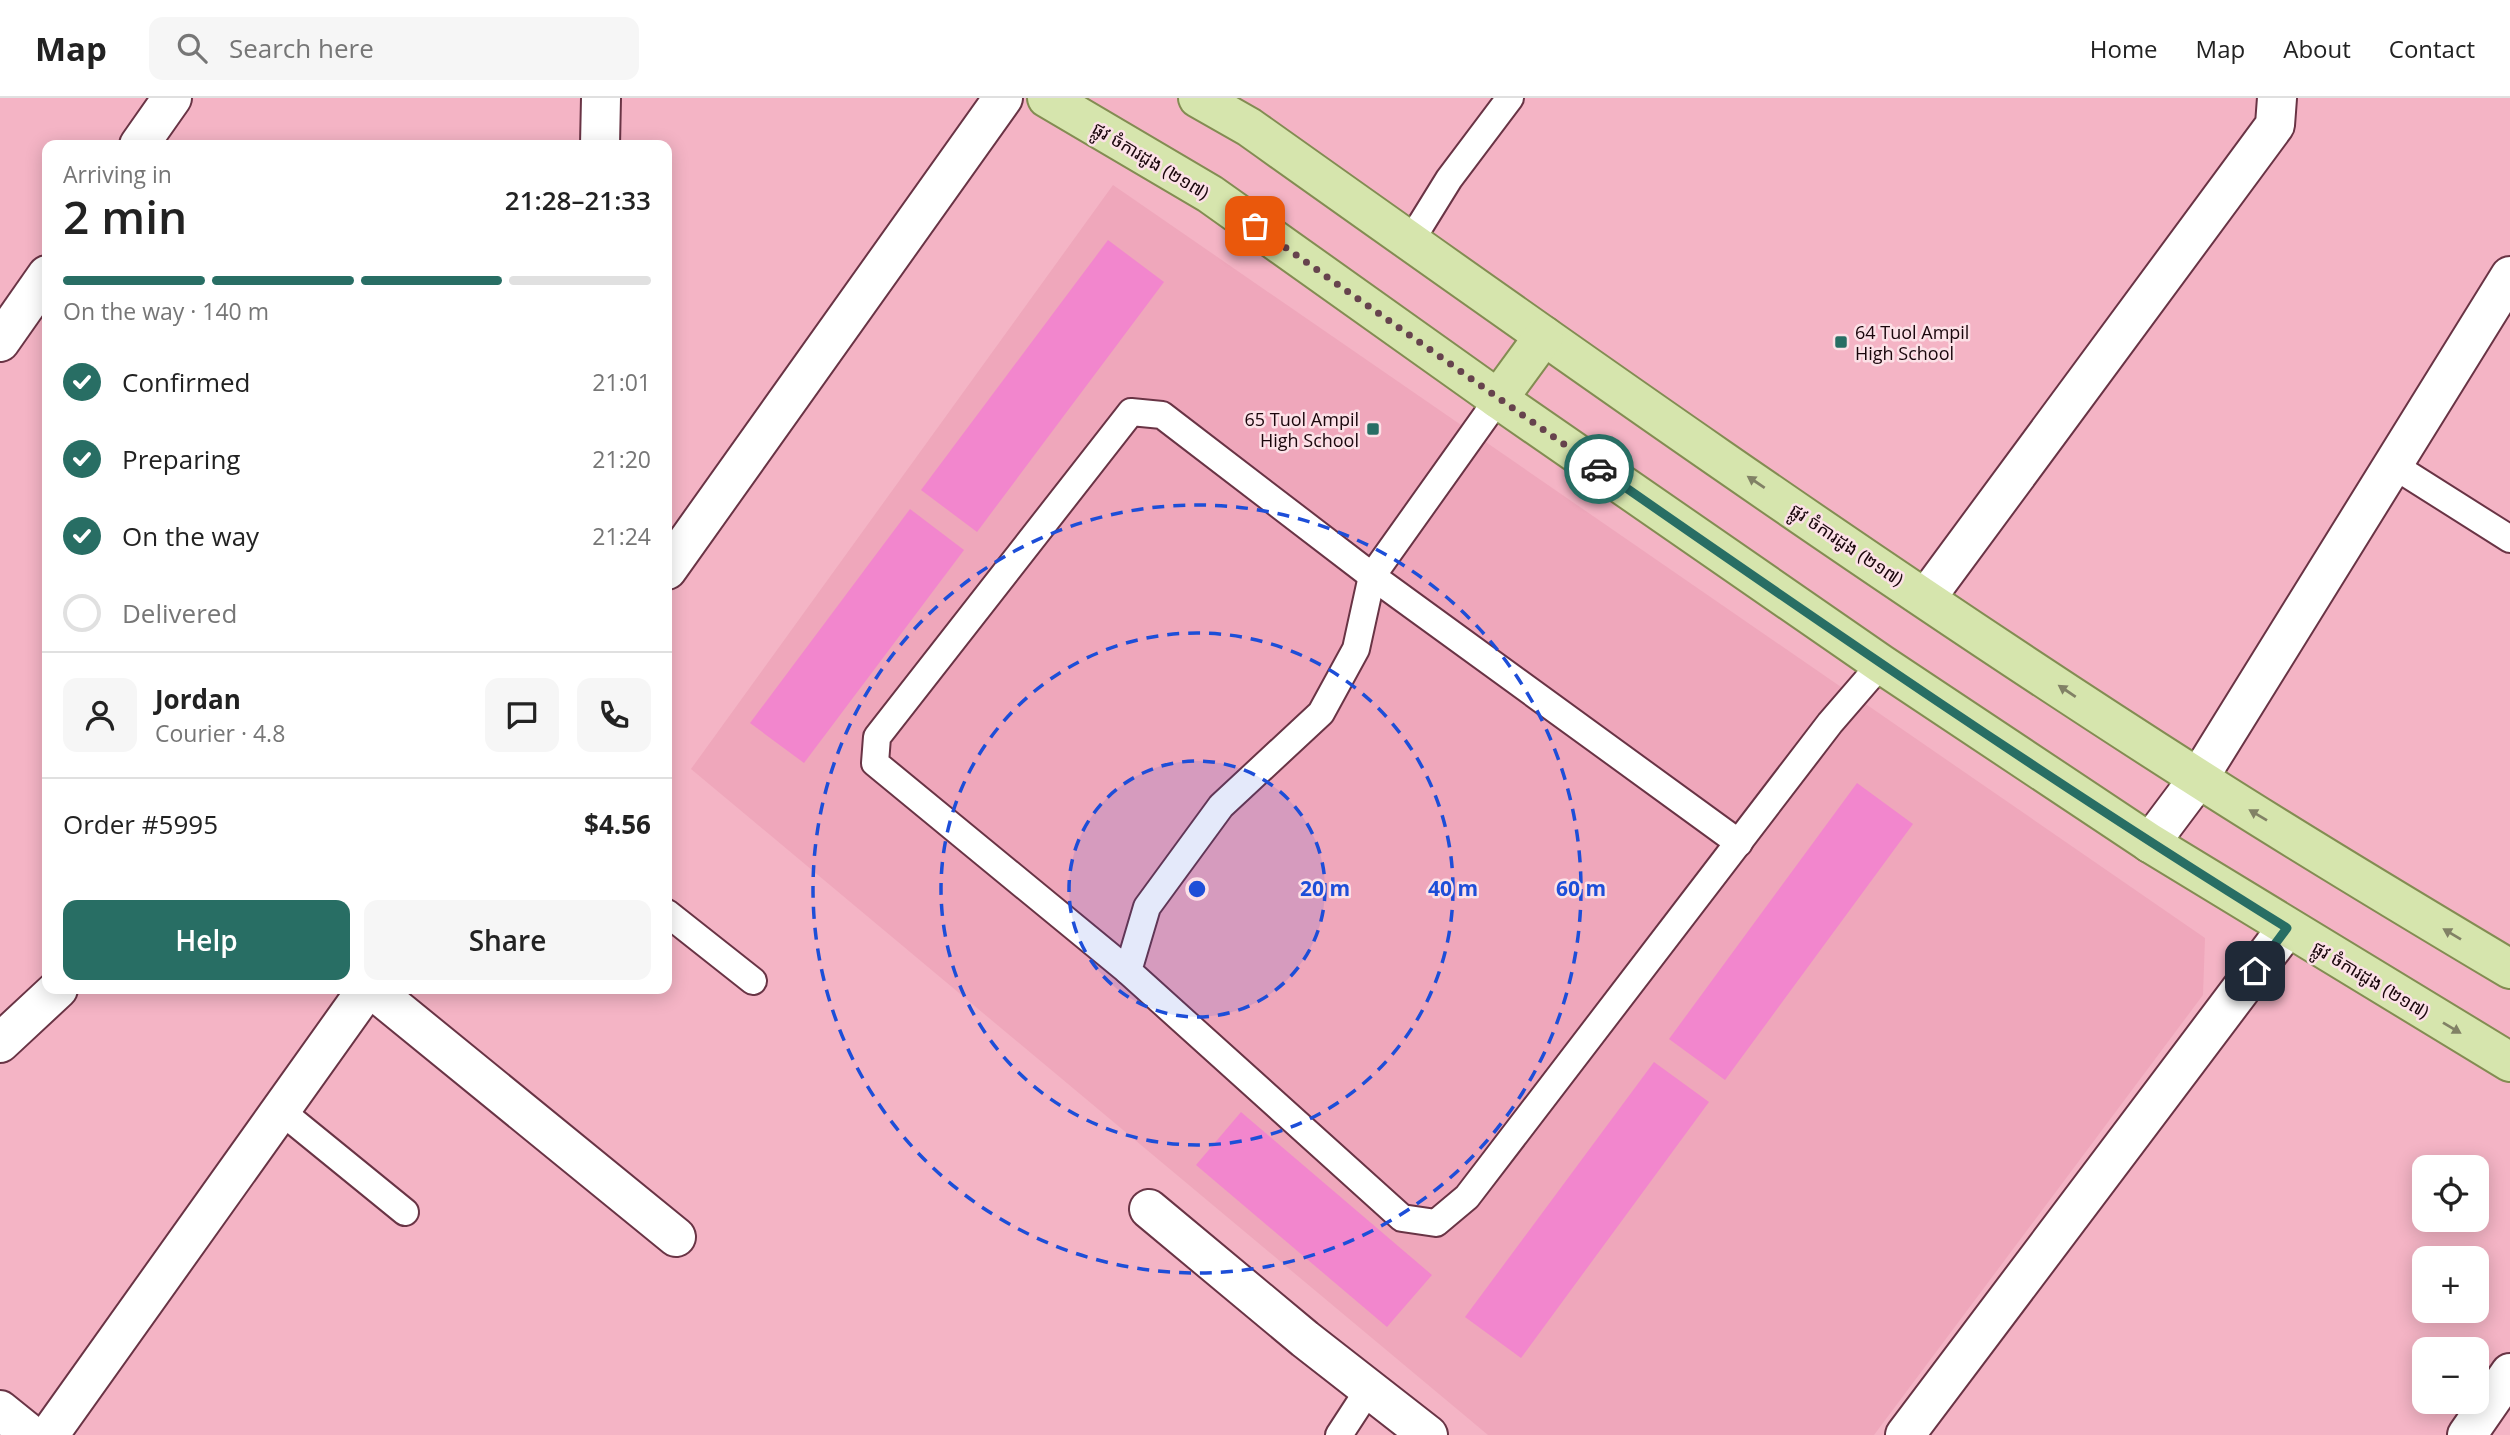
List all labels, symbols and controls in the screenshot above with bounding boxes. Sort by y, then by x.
search box [149,17,639,80]
text: Map [35,26,107,71]
icon: search [173,29,211,67]
text: Search here [229,30,374,66]
text: Home [2090,32,2158,65]
text: Map [2196,32,2245,65]
text: About [2283,32,2351,65]
text: Contact [2389,32,2475,65]
street label: ផ្លូវ ចំការដូង (២១៧) [1085,116,1214,209]
text: Arriving in [63,158,172,190]
text: 21:28–21:33 [505,182,651,218]
text: 2 min [63,185,187,247]
pin [1225,196,1285,256]
icon: bag [1236,207,1274,245]
text: On the way · 140 m [63,295,269,327]
place label: 64 Tuol Ampil High School [1855,320,1969,365]
marker: 64 Tuol Ampil High School [1833,334,1849,350]
icon: check [63,363,101,401]
text: Confirmed [122,364,250,400]
text: 21:01 [592,366,651,398]
place label: 65 Tuol Ampil High School [1245,407,1359,452]
marker: 65 Tuol Ampil High School [1365,421,1381,437]
courier [1564,434,1634,504]
icon: check [63,440,101,478]
text: Preparing [122,441,240,477]
text: 21:20 [592,443,651,475]
icon: car [1580,450,1618,488]
one-way arrow [1747,475,1765,489]
street label: ផ្លូវ ចំការដូង (២១៧) [1783,497,1908,595]
icon: check [63,517,101,555]
text: On the way [122,518,259,554]
text: 21:24 [592,520,651,552]
text: Delivered [122,595,237,631]
button: person [63,678,137,752]
button: chat [485,678,559,752]
button: phone [577,678,651,752]
text: Jordan [155,681,241,717]
one-way arrow [2057,685,2077,698]
text: Courier · 4.8 [155,717,285,749]
text: Order #5995 [63,806,218,842]
text: $4.56 [584,806,651,842]
one-way arrow [2248,809,2267,821]
text: 20 m [1300,874,1350,902]
text: 40 m [1428,874,1478,902]
text: 60 m [1556,874,1606,902]
centre of rings [1185,877,1209,901]
button: Help [63,900,350,980]
button: Share [364,900,651,980]
one-way arrow [2442,927,2461,940]
street label: ផ្លូវ ចំការដូង (២១៧) [2305,935,2434,1028]
pin [2225,941,2285,1001]
icon: home [2236,952,2274,990]
one-way arrow [2443,1021,2462,1034]
map controls [2412,1155,2489,1414]
button: locate [2412,1155,2489,1232]
button: + [2412,1246,2489,1323]
button: − [2412,1337,2489,1414]

